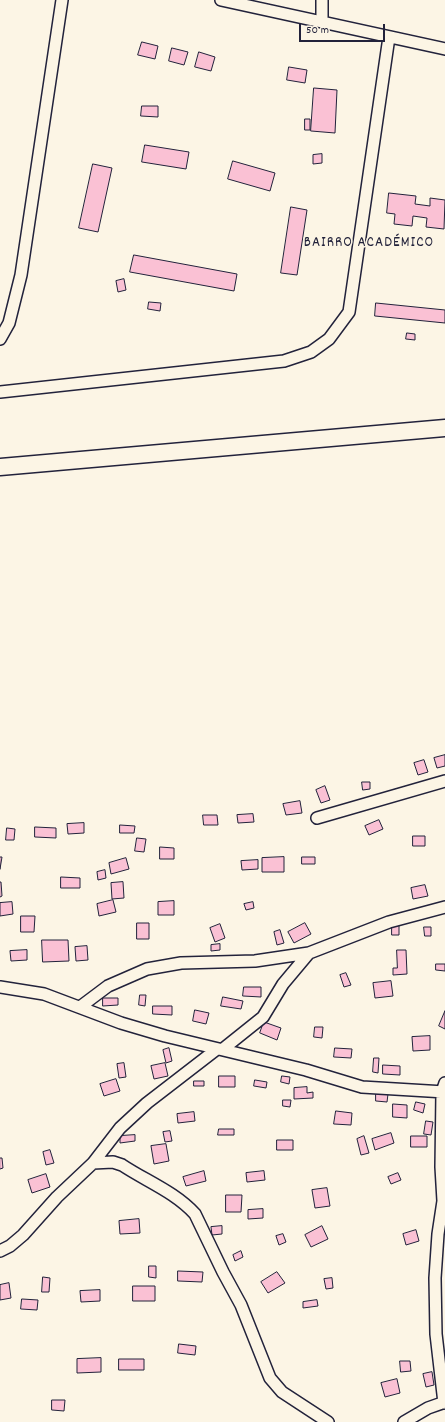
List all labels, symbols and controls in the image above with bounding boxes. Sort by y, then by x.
scale bar [301,16,387,42]
text: 50 m [306,22,329,39]
district label: BAIRRO ACADÉMICO [304,235,434,253]

